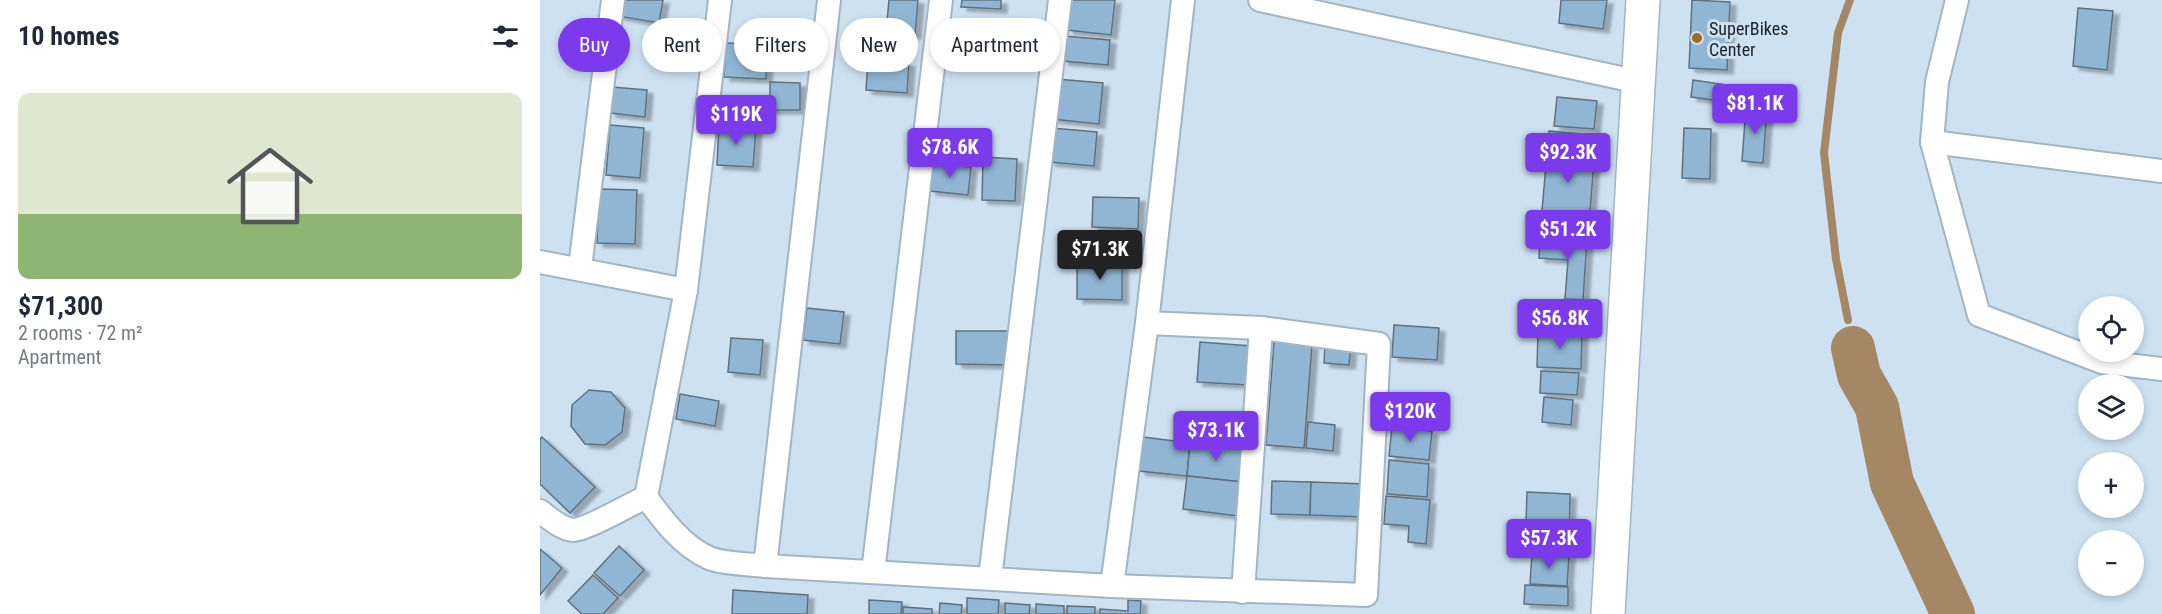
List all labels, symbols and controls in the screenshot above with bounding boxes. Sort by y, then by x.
chip: Buy [558,18,630,72]
chip: Rent [642,18,722,72]
chip: Filters [734,18,828,72]
chip: New [840,18,918,72]
chip: Apartment [930,18,1060,72]
place label: SuperBikes Center [1709,18,1788,60]
icon: filters [489,20,522,53]
text: 10 homes [18,21,120,51]
marker: SuperBikes Center [1690,31,1704,45]
pin: $81.1K [1706,84,1804,135]
text: $81.1K [1726,91,1784,115]
pin: $119K [694,95,778,146]
text: $119K [710,102,762,126]
pin: $78.6K [901,128,999,179]
icon: home [216,132,324,240]
pin: $92.3K [1519,133,1617,184]
text: $78.6K [921,135,979,159]
text: $92.3K [1539,140,1597,164]
pin: $51.2K [1519,210,1617,261]
text: $51.2K [1539,217,1597,241]
pin: $71.3K [1051,230,1149,281]
text: $71.3K [1071,237,1129,261]
text: $71,300 [18,291,103,321]
map controls [2078,296,2144,596]
button: locate [2078,296,2144,362]
pin: $56.8K [1511,299,1609,350]
text: $56.8K [1531,306,1589,330]
text: 2 rooms · 72 m² [18,321,143,345]
text: Apartment [18,345,102,369]
button: layers [2078,374,2144,440]
pin: $120K [1368,392,1452,443]
text: $120K [1384,399,1436,423]
pin: $73.1K [1167,411,1265,462]
text: $73.1K [1187,418,1245,442]
button: + [2078,452,2144,518]
pin: $57.3K [1500,519,1598,570]
text: $57.3K [1520,526,1578,550]
button: − [2078,530,2144,596]

